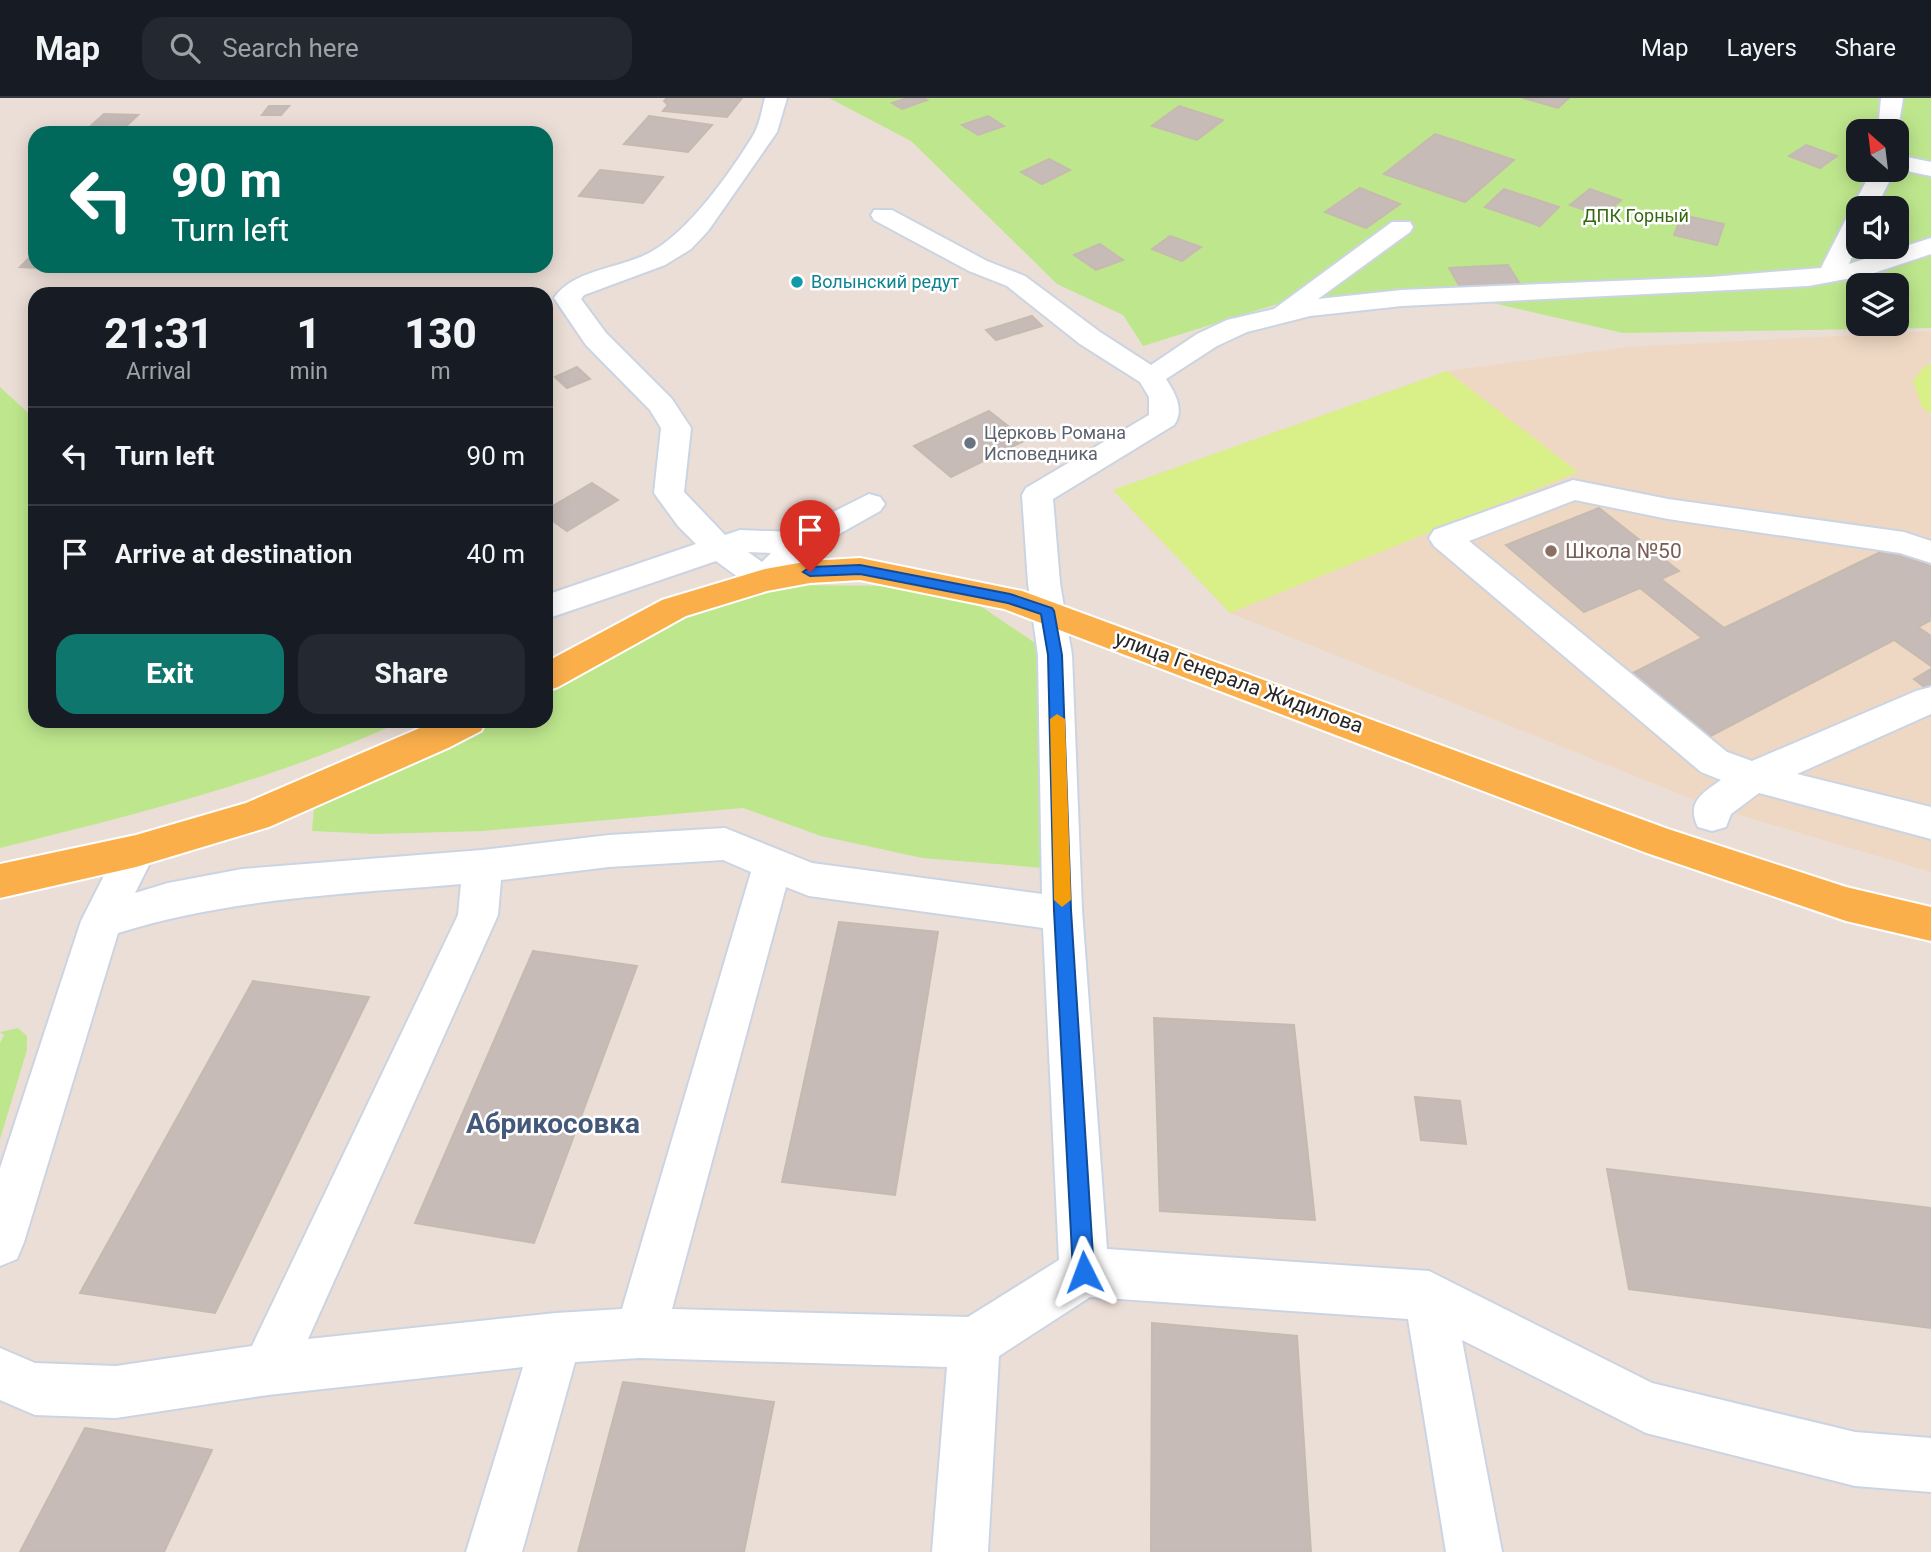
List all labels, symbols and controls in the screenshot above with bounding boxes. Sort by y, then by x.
search box [142,17,632,80]
text: Map [35,29,100,68]
icon: search [166,29,204,67]
text: Search here [222,33,359,63]
text: Map [1641,34,1689,62]
text: Layers [1727,34,1797,62]
text: Share [1835,34,1896,62]
north arrow [1846,119,1909,182]
map controls [1846,119,1909,336]
text: 90 m [171,152,282,209]
icon: left [56,154,147,245]
button: sound [1846,196,1909,259]
park label: ДПК Горный [1583,205,1689,226]
text: Turn left [171,211,289,249]
place label: Волынский редут [811,271,960,292]
button: layers [1846,273,1909,336]
marker: Волынский редут [789,274,805,290]
text: 21:31 [104,309,213,358]
text: 1 [297,309,321,358]
text: 130 [404,309,477,358]
text: Arrival [126,358,191,385]
text: min [289,358,328,385]
text: m [430,358,451,385]
place label: Церковь Романа Исповедника [984,422,1126,464]
marker: Церковь Романа Исповедника [962,435,978,451]
icon: left [56,437,94,475]
text: Turn left [115,441,214,471]
text: 90 m [467,441,525,471]
pin [780,500,840,572]
icon: arrive [791,511,829,549]
icon: arrive [56,535,94,573]
text: Arrive at destination [115,539,352,569]
text: 40 m [467,539,525,569]
place label: Школа №50 [1565,539,1682,563]
marker: Школа №50 [1543,543,1559,559]
street label: улица Генерала Жидилова [1112,626,1366,738]
button: Exit [56,634,284,714]
button: Share [298,634,525,714]
district label: Абрикосовка [466,1107,640,1140]
position arrow [1047,1235,1121,1309]

